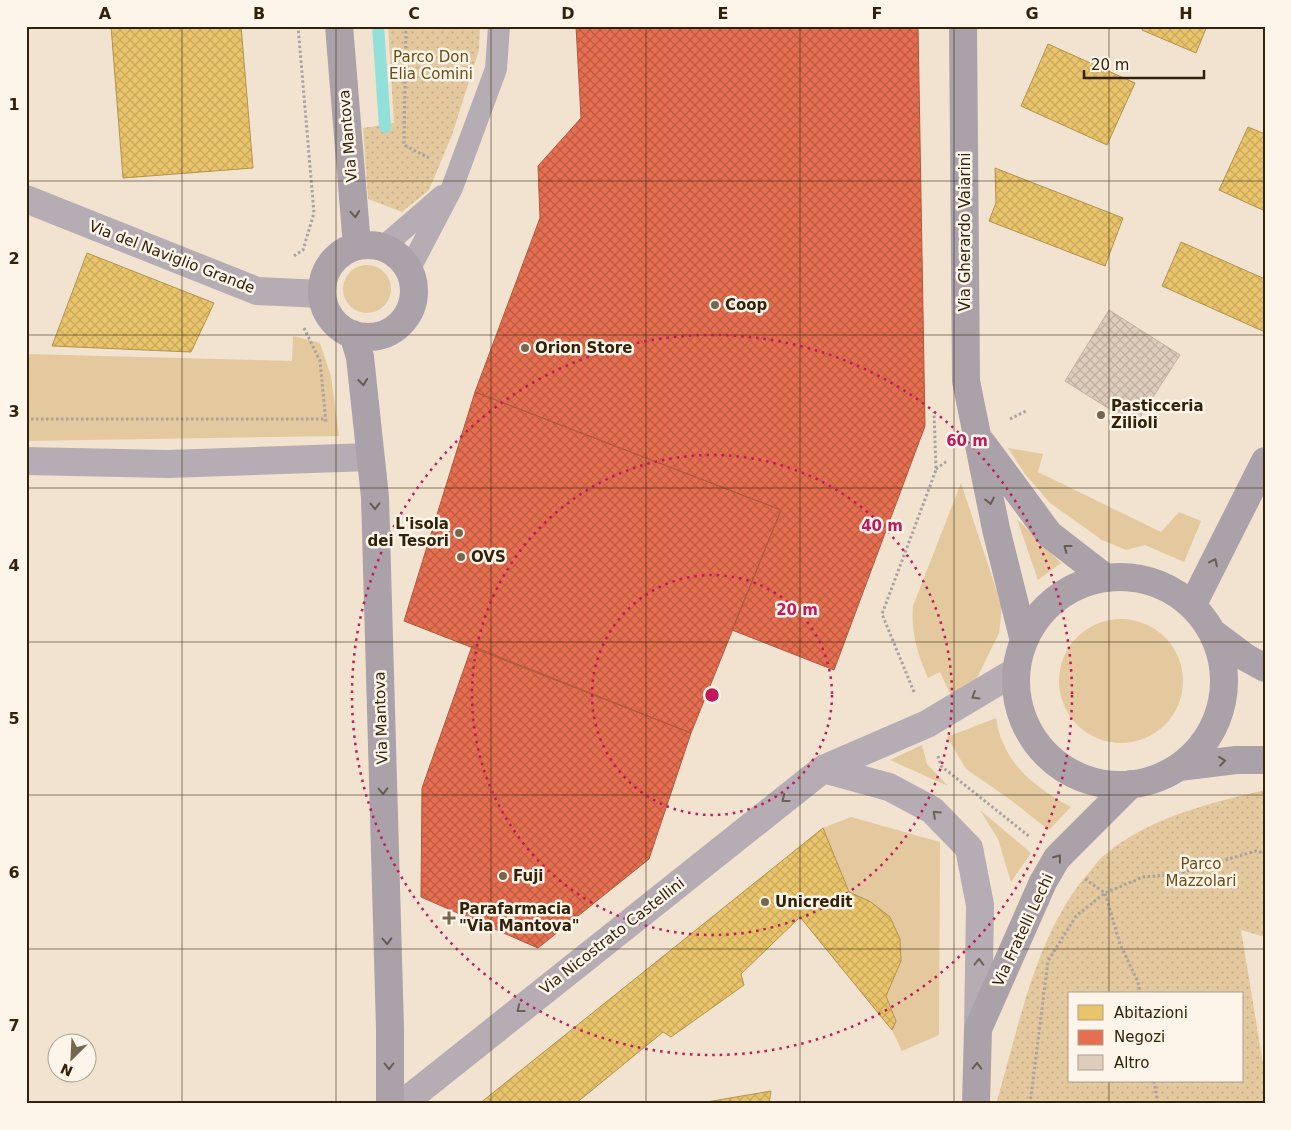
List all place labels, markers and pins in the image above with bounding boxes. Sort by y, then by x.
place label: Coop [725,296,768,314]
marker: Coop [709,299,721,311]
place label: Orion Store [535,339,632,357]
marker: Orion Store [519,342,531,354]
place label: Pasticceria Zilioli [1111,397,1204,432]
marker: Pasticceria Zilioli [1095,409,1107,421]
place label: L'isola dei Tesori [368,515,449,550]
marker: L'isola dei Tesori [453,527,465,539]
place label: OVS [471,548,506,566]
marker: OVS [455,551,467,563]
centre of rings [703,686,721,704]
place label: Fuji [513,867,543,885]
marker: Fuji [497,870,509,882]
place label: Unicredit [775,893,853,911]
marker: Unicredit [759,896,771,908]
place label: Parafarmacia "Via Mantova" [459,900,580,935]
marker: Parafarmacia "Via Mantova" [443,912,455,924]

